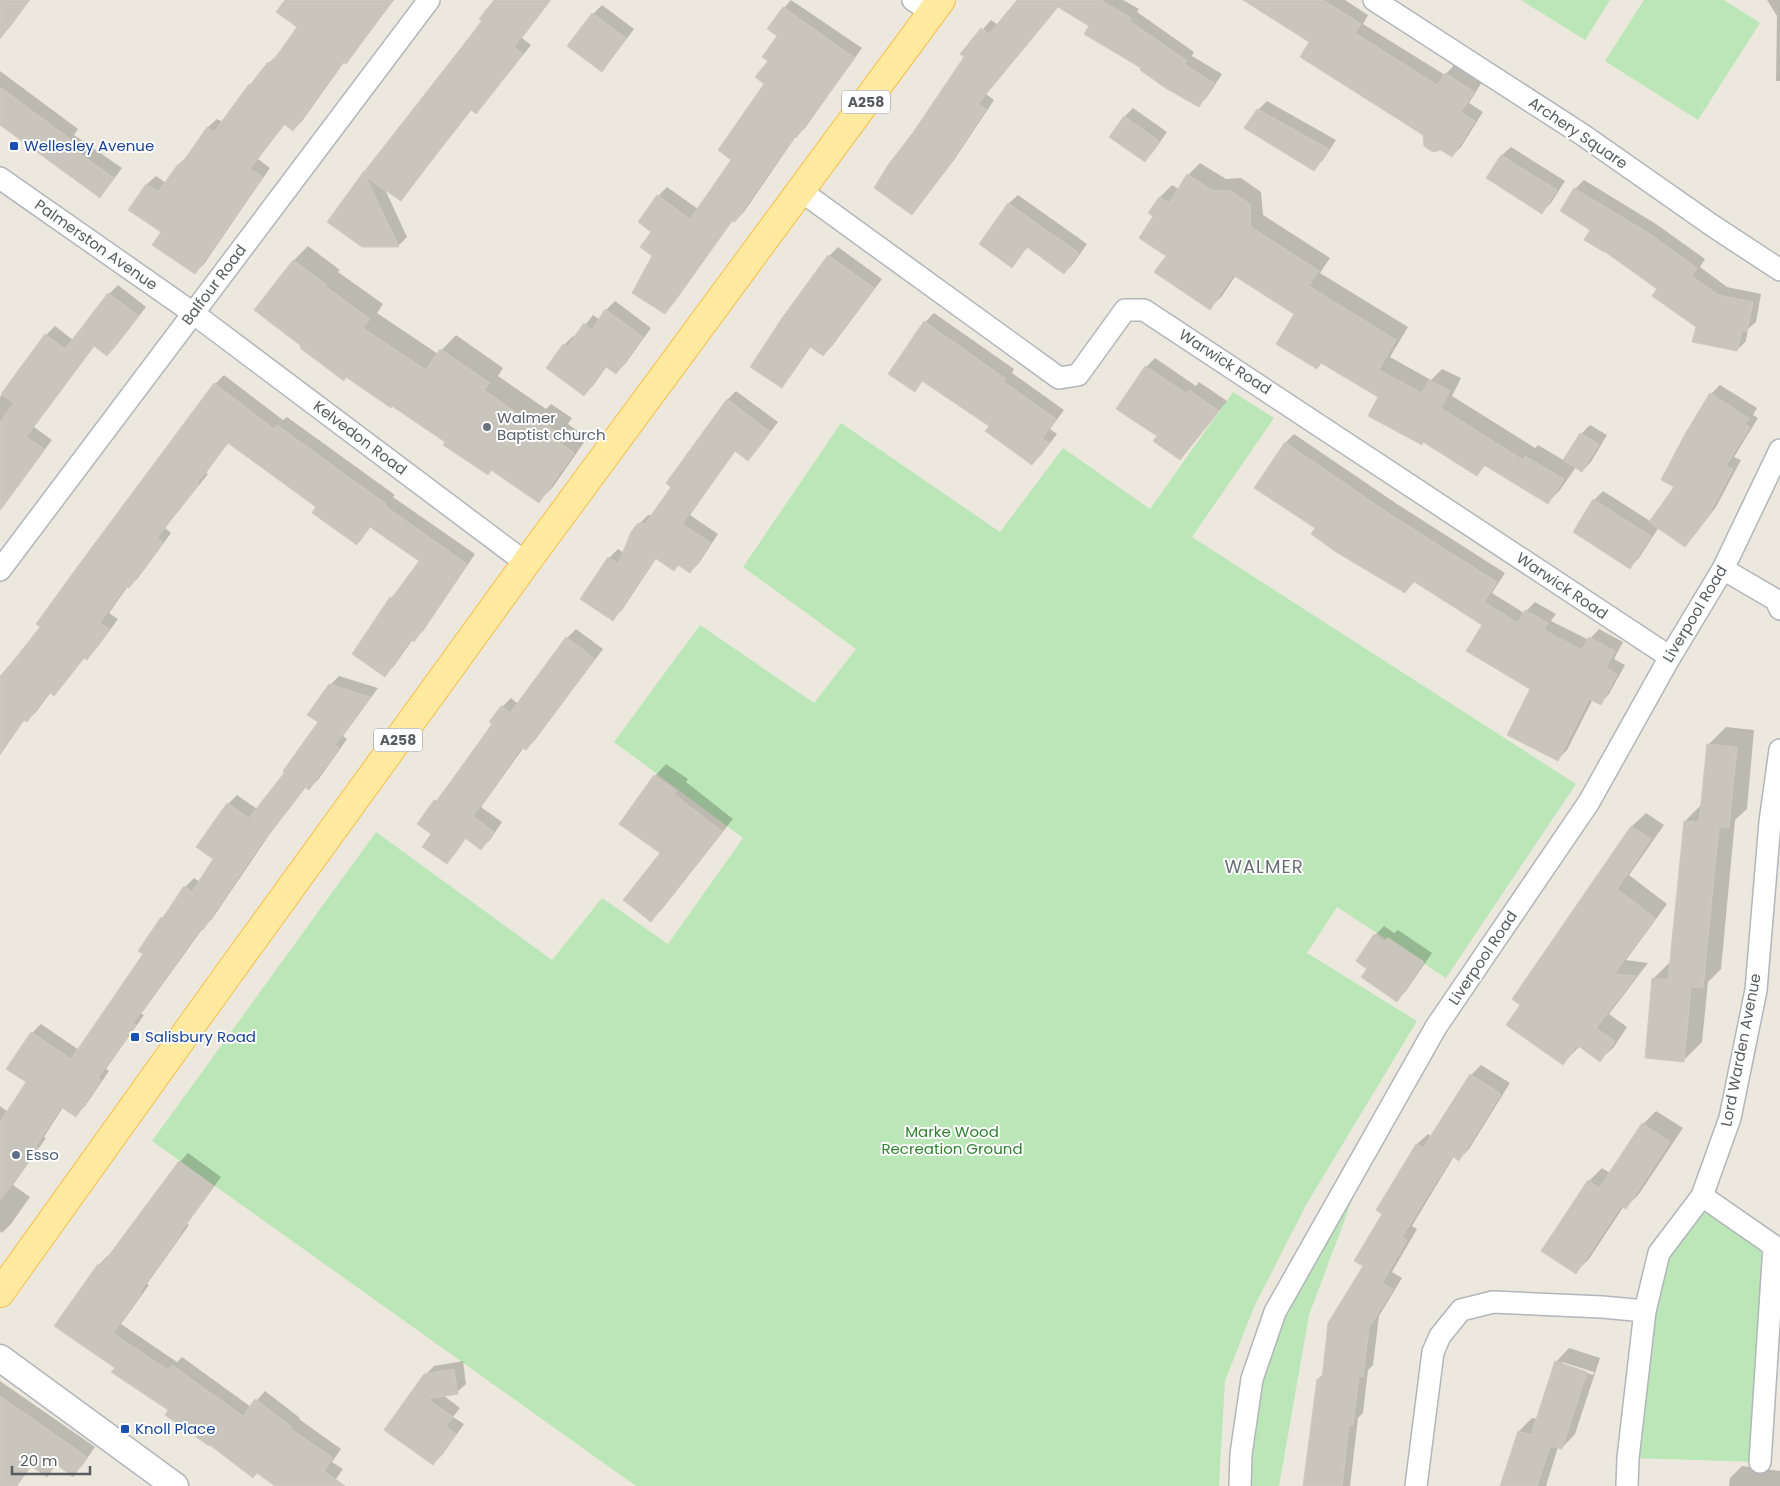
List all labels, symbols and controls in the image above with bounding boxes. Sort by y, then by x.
road number: A258 [842,90,890,114]
street label: Archery Square [1525,92,1632,174]
place label: Wellesley Avenue [24,135,154,156]
marker: Wellesley Avenue [8,140,20,152]
street label: Palmerston Avenue [31,194,162,295]
street label: Balfour Road [176,240,251,329]
street label: Warwick Road [1175,324,1276,399]
street label: Kelvedon Road [309,395,411,480]
place label: Walmer Baptist church [497,407,606,445]
marker: Walmer Baptist church [481,421,493,433]
street label: Warwick Road [1512,547,1612,624]
street label: Liverpool Road [1657,561,1732,666]
road number: A258 [374,728,422,752]
district label: WALMER [1224,854,1304,879]
street label: Liverpool Road [1443,906,1522,1009]
street label: Lord Warden Avenue [1715,972,1766,1128]
place label: Salisbury Road [145,1026,256,1047]
marker: Salisbury Road [129,1031,141,1043]
park label: Marke Wood Recreation Ground [881,1121,1023,1159]
place label: Esso [26,1144,59,1165]
marker: Esso [10,1149,22,1161]
place label: Knoll Place [135,1418,216,1439]
marker: Knoll Place [119,1423,131,1435]
scale bar [12,1444,90,1476]
text: 20 m [20,1450,58,1471]

